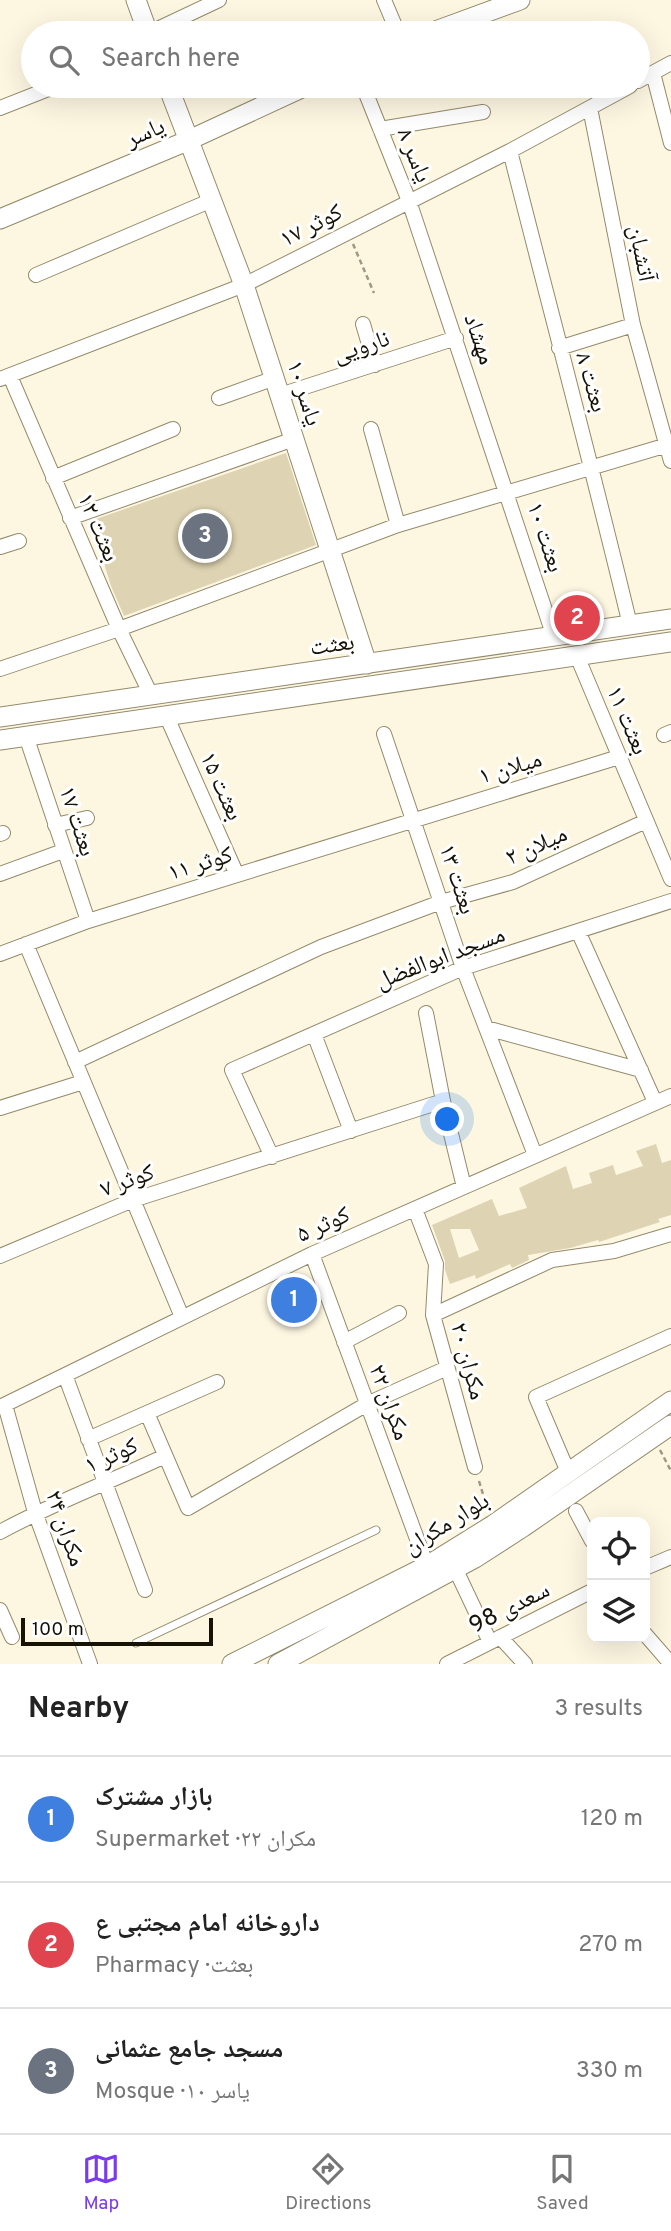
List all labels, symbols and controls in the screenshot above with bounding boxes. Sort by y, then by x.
search box [21,21,650,98]
icon: search [45,41,83,79]
text: Search here [101,43,240,76]
street label: یاسر [121,112,170,156]
street label: یاسر ۸ [389,124,438,187]
street label: کوثر ۱۷ [276,198,348,255]
street label: آتشبان [620,223,660,285]
street label: مهشاد [455,310,501,369]
street label: نارویی [329,325,394,371]
street label: بعثت ۸ [567,349,613,416]
street label: یاسر ۱۰ [278,357,328,430]
street label: بعثت ۱۲ [69,489,125,567]
street label: بعثت ۱۰ [519,499,569,576]
pin: 3 [182,510,228,562]
pin: 2 [554,592,600,644]
street label: بعثت [308,628,357,664]
street label: بعثت ۱۱ [598,682,654,760]
street label: میلان ۱ [475,745,546,793]
street label: بعثت ۱۵ [192,748,249,826]
street label: بعثت ۱۷ [51,783,101,860]
street label: میلان ۲ [501,820,572,874]
street label: کوثر ۱۱ [164,841,237,889]
street label: بعثت ۱۳ [431,841,481,918]
street label: مسجد ابوالفضل [372,920,510,997]
your location [430,1102,464,1136]
street label: کوثر ۷ [96,1158,159,1205]
street label: کوثر ۵ [292,1201,355,1251]
pin: 1 [271,1274,317,1326]
street label: مکران ۲۰ [442,1320,492,1403]
street label: مکران ۲۲ [361,1361,416,1445]
street label: کوثر ۱ [80,1432,143,1482]
street label: مکران ۲۴ [37,1487,91,1571]
street label: بلوار مکران [399,1487,496,1563]
map controls [587,1517,650,1643]
button: locate [587,1517,650,1580]
street label: سعدی 98 [465,1576,555,1642]
button: layers [587,1580,650,1643]
scale bar [21,1615,214,1647]
text: 100 m [32,1618,84,1642]
text: Nearby [28,1691,129,1728]
text: 3 results [554,1695,643,1724]
text: بازار مشترک [95,1782,212,1815]
text: 1 [46,1805,56,1834]
text: 120 m [581,1805,643,1834]
text: Supermarket · مکران ۲۲ [95,1826,316,1855]
text: داروخانه امام مجتبی ع [95,1908,320,1941]
text: 2 [44,1931,58,1960]
text: 270 m [578,1931,643,1960]
text: Pharmacy · بعثت [95,1952,253,1981]
text: مسجد جامع عثمانی [95,2034,283,2067]
text: 3 [44,2057,58,2086]
text: 330 m [576,2057,643,2086]
text: Mosque · یاسر ۱۰ [95,2078,250,2107]
tab: Map [82,2150,120,2216]
tab: Directions [285,2150,372,2216]
tab: Saved [536,2150,589,2216]

